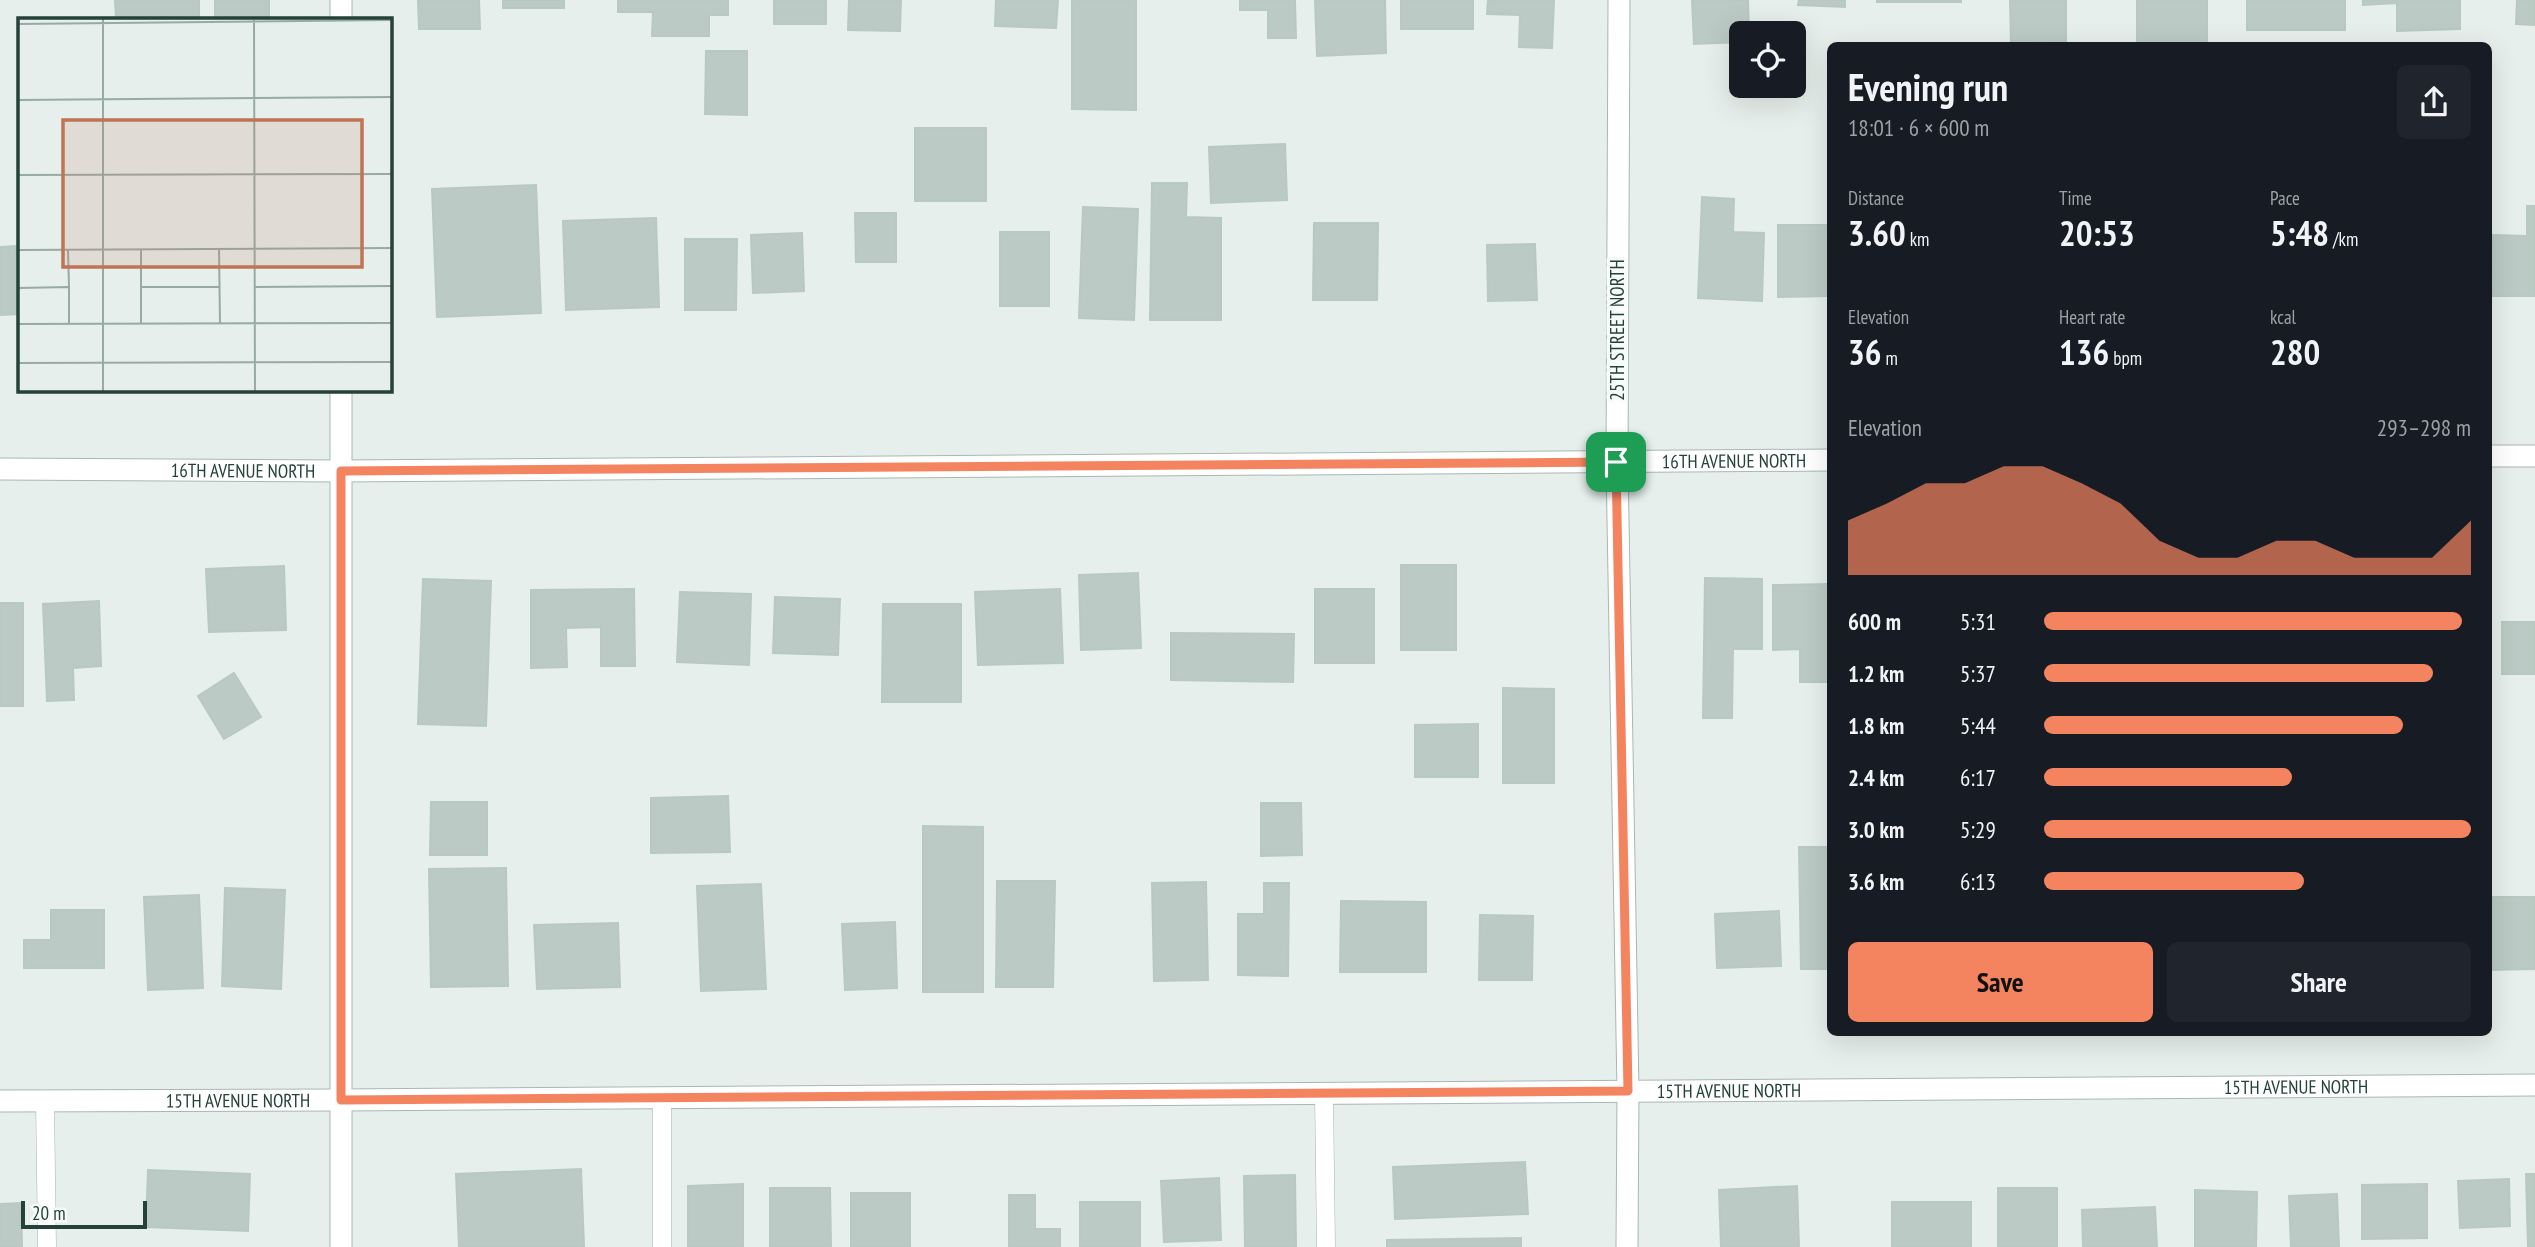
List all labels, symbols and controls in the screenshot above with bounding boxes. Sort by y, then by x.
inset map [18,18,392,392]
map controls [1729,21,1806,98]
button: locate [1729,21,1806,98]
text: Evening run [1848,62,2008,111]
button: share [2397,65,2471,139]
text: 18:01 · 6 × 600 m [1848,113,1989,142]
text: Distance [1848,186,1904,210]
text: Time [2059,186,2092,210]
text: Pace [2270,186,2300,210]
text: 3.60 [1848,210,1906,256]
text: 20:53 [2059,210,2135,256]
text: 5:48 [2270,210,2329,256]
text: km [1906,227,1929,251]
text: /km [2329,227,2358,251]
street label: 25TH STREET NORTH [1605,259,1629,401]
text: Elevation [1848,305,1909,329]
text: Heart rate [2059,305,2125,329]
text: kcal [2270,305,2296,329]
text: 36 [1848,329,1881,375]
text: 136 [2059,329,2109,375]
text: 280 [2270,329,2320,375]
text: m [1881,346,1898,370]
text: bpm [2109,346,2142,370]
text: Elevation [1848,413,1922,442]
text: 293–298 m [2377,413,2471,442]
pin [1586,432,1646,492]
icon: arrive [1597,443,1635,481]
street label: 16TH AVENUE NORTH [1662,448,1806,473]
street label: 16TH AVENUE NORTH [171,458,315,483]
text: 600 m [1848,607,1901,636]
text: 5:31 [1960,607,1996,636]
text: 1.2 km [1848,659,1904,688]
text: 5:37 [1960,659,1996,688]
text: 1.8 km [1848,711,1904,740]
text: 5:44 [1960,711,1996,740]
text: 2.4 km [1848,763,1904,792]
text: 6:17 [1960,763,1996,792]
text: 3.0 km [1848,815,1904,844]
text: 5:29 [1960,815,1996,844]
text: 3.6 km [1848,867,1904,896]
text: 6:13 [1960,867,1996,896]
button: Save [1848,942,2153,1022]
button: Share [2167,942,2471,1022]
street label: 15TH AVENUE NORTH [2224,1074,2368,1099]
street label: 15TH AVENUE NORTH [1657,1078,1801,1103]
street label: 15TH AVENUE NORTH [166,1088,310,1113]
scale bar [21,1198,147,1230]
text: 20 m [32,1201,66,1225]

